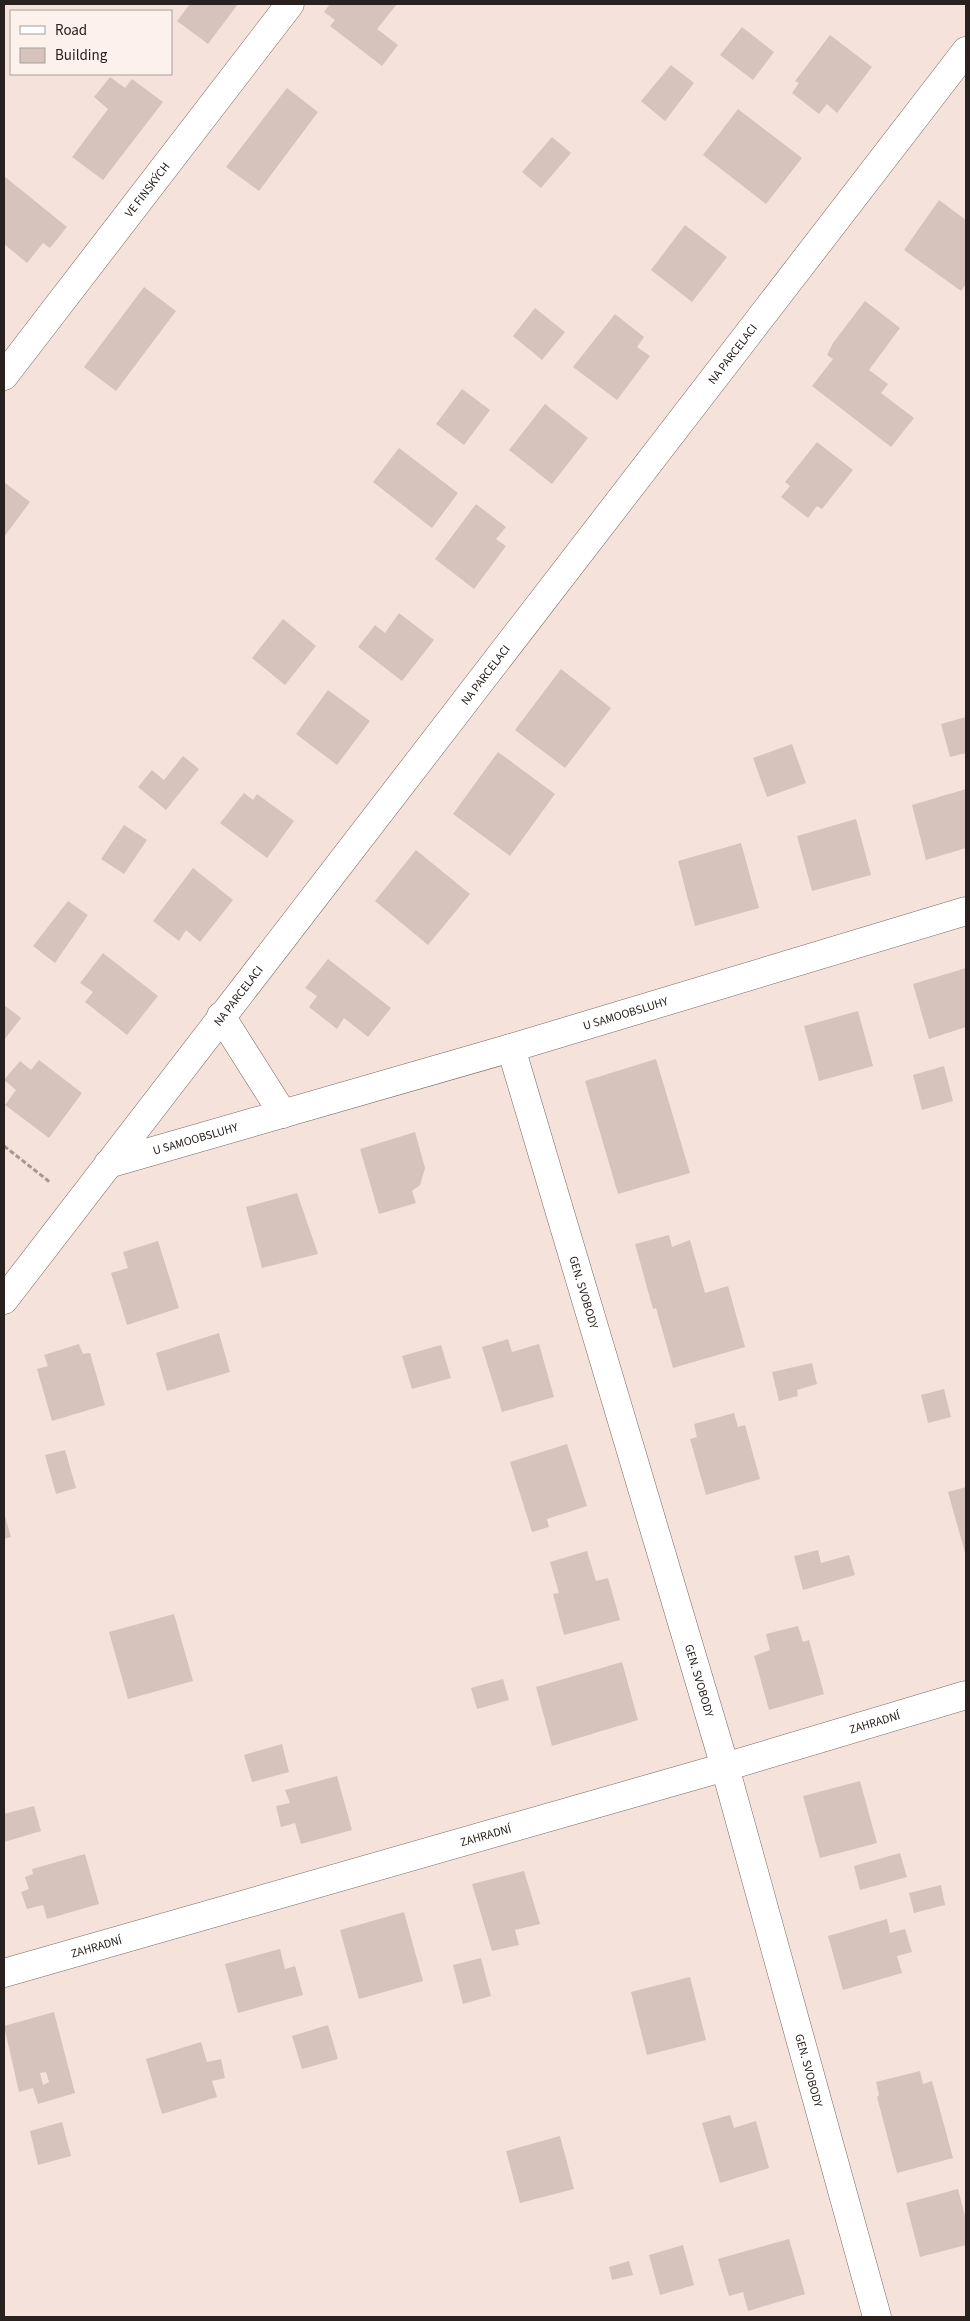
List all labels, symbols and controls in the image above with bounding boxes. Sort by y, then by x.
legend [10,10,172,75]
text: Road [55,20,87,41]
text: Building [55,45,108,66]
street label: VE FINSKÝCH [121,159,174,221]
street label: NA PARCELACI [704,321,762,388]
street label: NA PARCELACI [457,642,514,709]
street label: NA PARCELACI [210,962,267,1030]
street label: U SAMOOBSLUHY [581,993,671,1035]
street label: U SAMOOBSLUHY [151,1119,240,1160]
street label: GEN. SVOBODY [564,1254,602,1331]
street label: GEN. SVOBODY [680,1642,718,1719]
street label: ZAHRADNÍ [847,1707,903,1738]
street label: ZAHRADNÍ [458,1820,514,1851]
street label: ZAHRADNÍ [69,1932,125,1962]
street label: GEN. SVOBODY [790,2032,827,2109]

